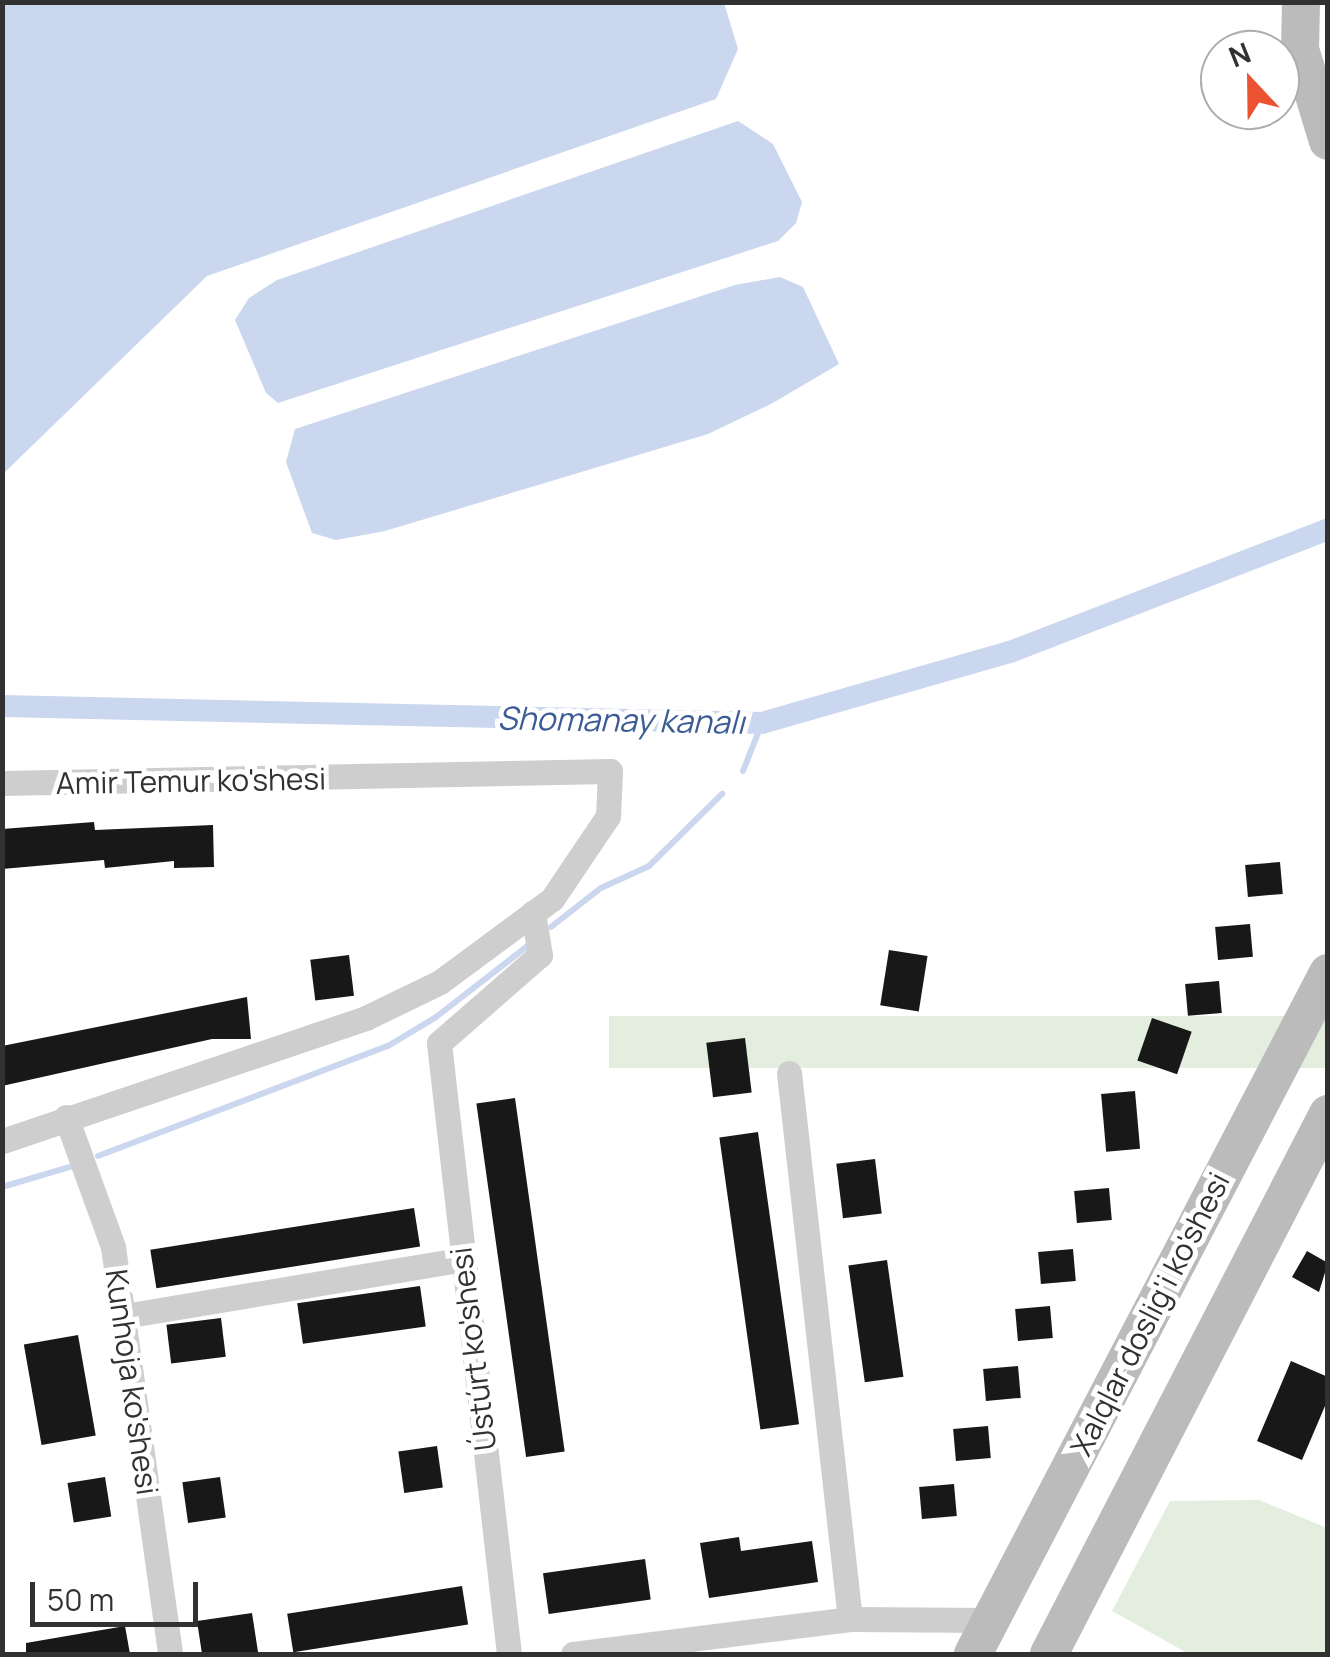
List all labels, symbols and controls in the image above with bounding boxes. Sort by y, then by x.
north arrow [1200,30,1300,130]
text: N [1223,33,1256,75]
water label: Shomanay kanalı [497,699,745,741]
street label: Amir Temur ko'shesi [56,761,326,801]
street label: Xalqlar doslig'i ko'shesi [1063,1167,1237,1461]
street label: Ústúrt ko'shesi [443,1245,503,1453]
street label: Kunhoja ko'shesi [98,1267,166,1497]
scale bar [35,1562,202,1624]
text: 50 m [47,1579,114,1620]

